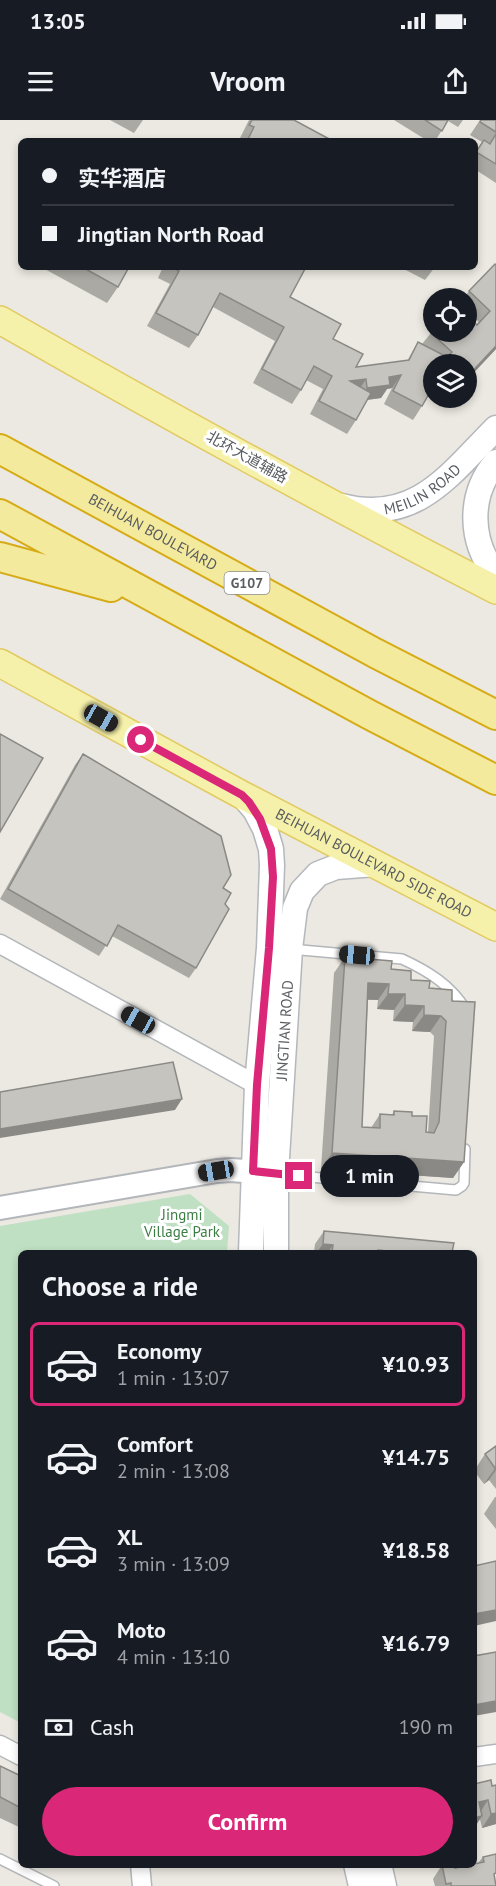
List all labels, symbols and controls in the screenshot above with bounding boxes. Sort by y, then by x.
text: 13:05 [30,7,86,35]
text: Vroom [211,64,285,98]
icon: menu [24,65,57,98]
icon: share [439,65,472,98]
text: 实华酒店 [78,164,166,192]
text: Jingtian North Road [78,220,264,248]
map controls [423,288,477,408]
button: locate [423,288,477,342]
button: layers [423,354,477,408]
street label: 北环大道辅路 [203,426,291,487]
street label: MEILIN ROAD [382,460,465,518]
street label: BEIHUAN BOULEVARD [85,489,221,574]
road number: G107 [224,572,270,594]
car [81,701,121,735]
route start [127,726,154,753]
street label: BEIHUAN BOULEVARD SIDE ROAD [272,804,475,922]
car [338,944,376,966]
street label: JINGTIAN ROAD [272,980,297,1082]
car [118,1003,158,1037]
callout: 1 min [320,1155,419,1197]
car [197,1159,235,1183]
route end [285,1162,312,1189]
text: 1 min [345,1163,394,1189]
park label: Jingmi Village Park [143,1205,221,1241]
text: Choose a ride [42,1269,198,1303]
icon: car [45,1337,99,1391]
text: Economy [117,1337,201,1365]
text: ¥10.93 [382,1350,450,1378]
text: 1 min · 13:07 [117,1365,230,1391]
icon: car [45,1430,99,1484]
text: Comfort [117,1430,193,1458]
text: ¥14.75 [382,1443,450,1471]
text: 2 min · 13:08 [117,1458,230,1484]
icon: car [45,1523,99,1577]
text: XL [117,1523,142,1551]
text: ¥18.58 [382,1536,450,1564]
text: 3 min · 13:09 [117,1551,230,1577]
icon: car [45,1616,99,1670]
text: Moto [117,1616,166,1644]
text: ¥16.79 [382,1629,450,1657]
text: 4 min · 13:10 [117,1644,230,1670]
icon: cash [42,1711,75,1744]
text: Cash [90,1713,134,1741]
text: 190 m [399,1714,453,1740]
button: Confirm [42,1787,453,1856]

